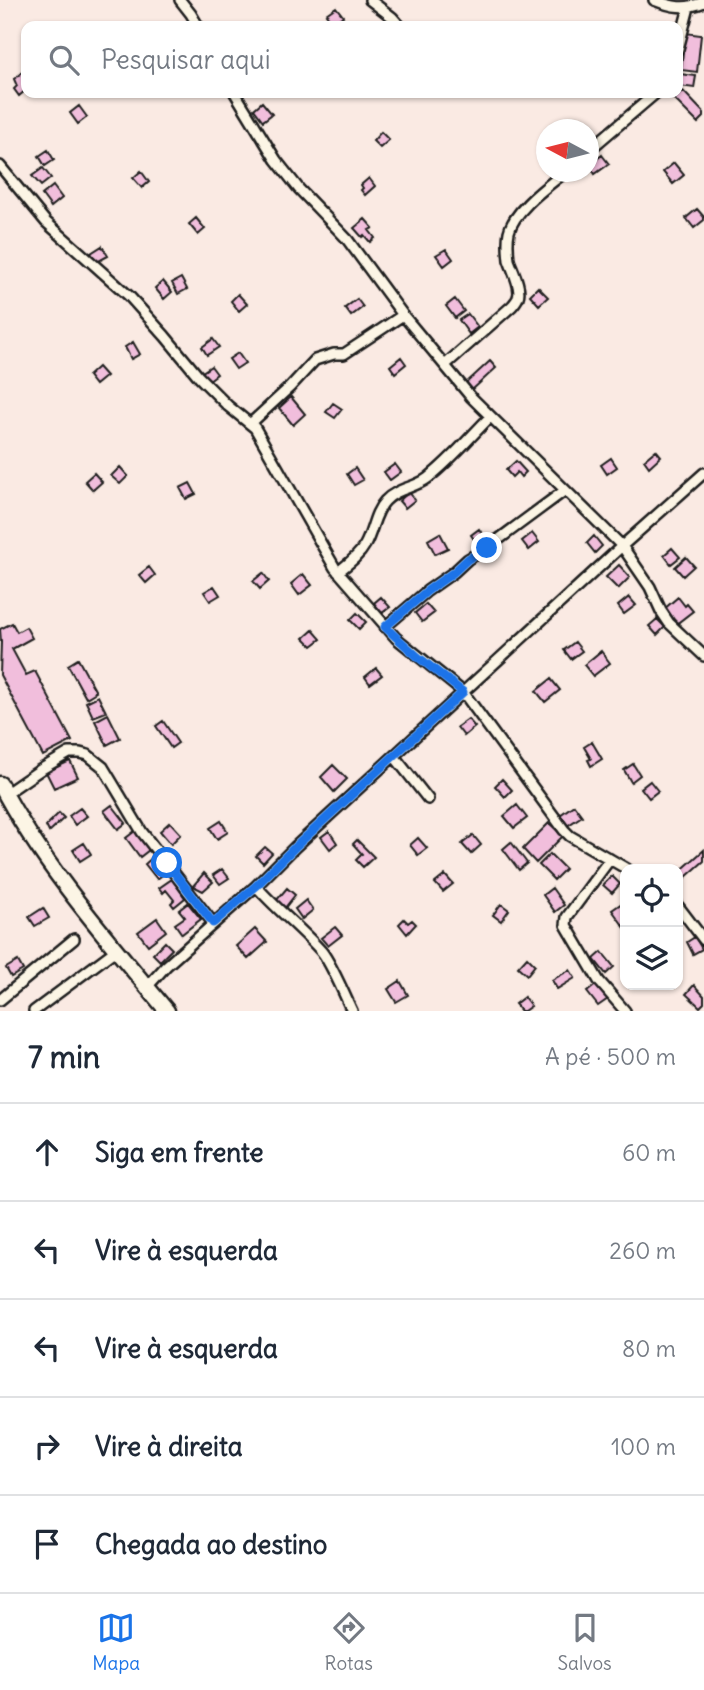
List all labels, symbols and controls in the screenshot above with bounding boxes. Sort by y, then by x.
search box [21,21,683,98]
icon: search [45,41,83,79]
text: Pesquisar aqui [101,43,270,76]
north arrow [536,119,599,182]
route end [471,532,502,563]
route start [151,847,182,878]
map controls [620,864,683,990]
button: locate [620,864,683,927]
button: layers [620,927,683,990]
text: 7 min [28,1038,100,1076]
text: A pé · 500 m [545,1042,676,1071]
icon: ahead [28,1133,66,1171]
text: Siga em frente [95,1136,263,1169]
text: 60 m [622,1138,676,1167]
icon: left [28,1231,66,1269]
text: Vire à esquerda [95,1234,278,1267]
text: 260 m [609,1236,676,1265]
icon: left [28,1329,66,1367]
text: Vire à esquerda [95,1332,278,1365]
text: 80 m [622,1334,676,1363]
icon: right [28,1427,66,1465]
text: Vire à direita [95,1430,243,1463]
text: 100 m [611,1432,676,1461]
icon: arrive [28,1525,66,1563]
text: Chegada ao destino [95,1528,327,1561]
tab: Mapa [92,1609,140,1675]
tab: Rotas [325,1609,373,1675]
tab: Salvos [558,1609,612,1675]

